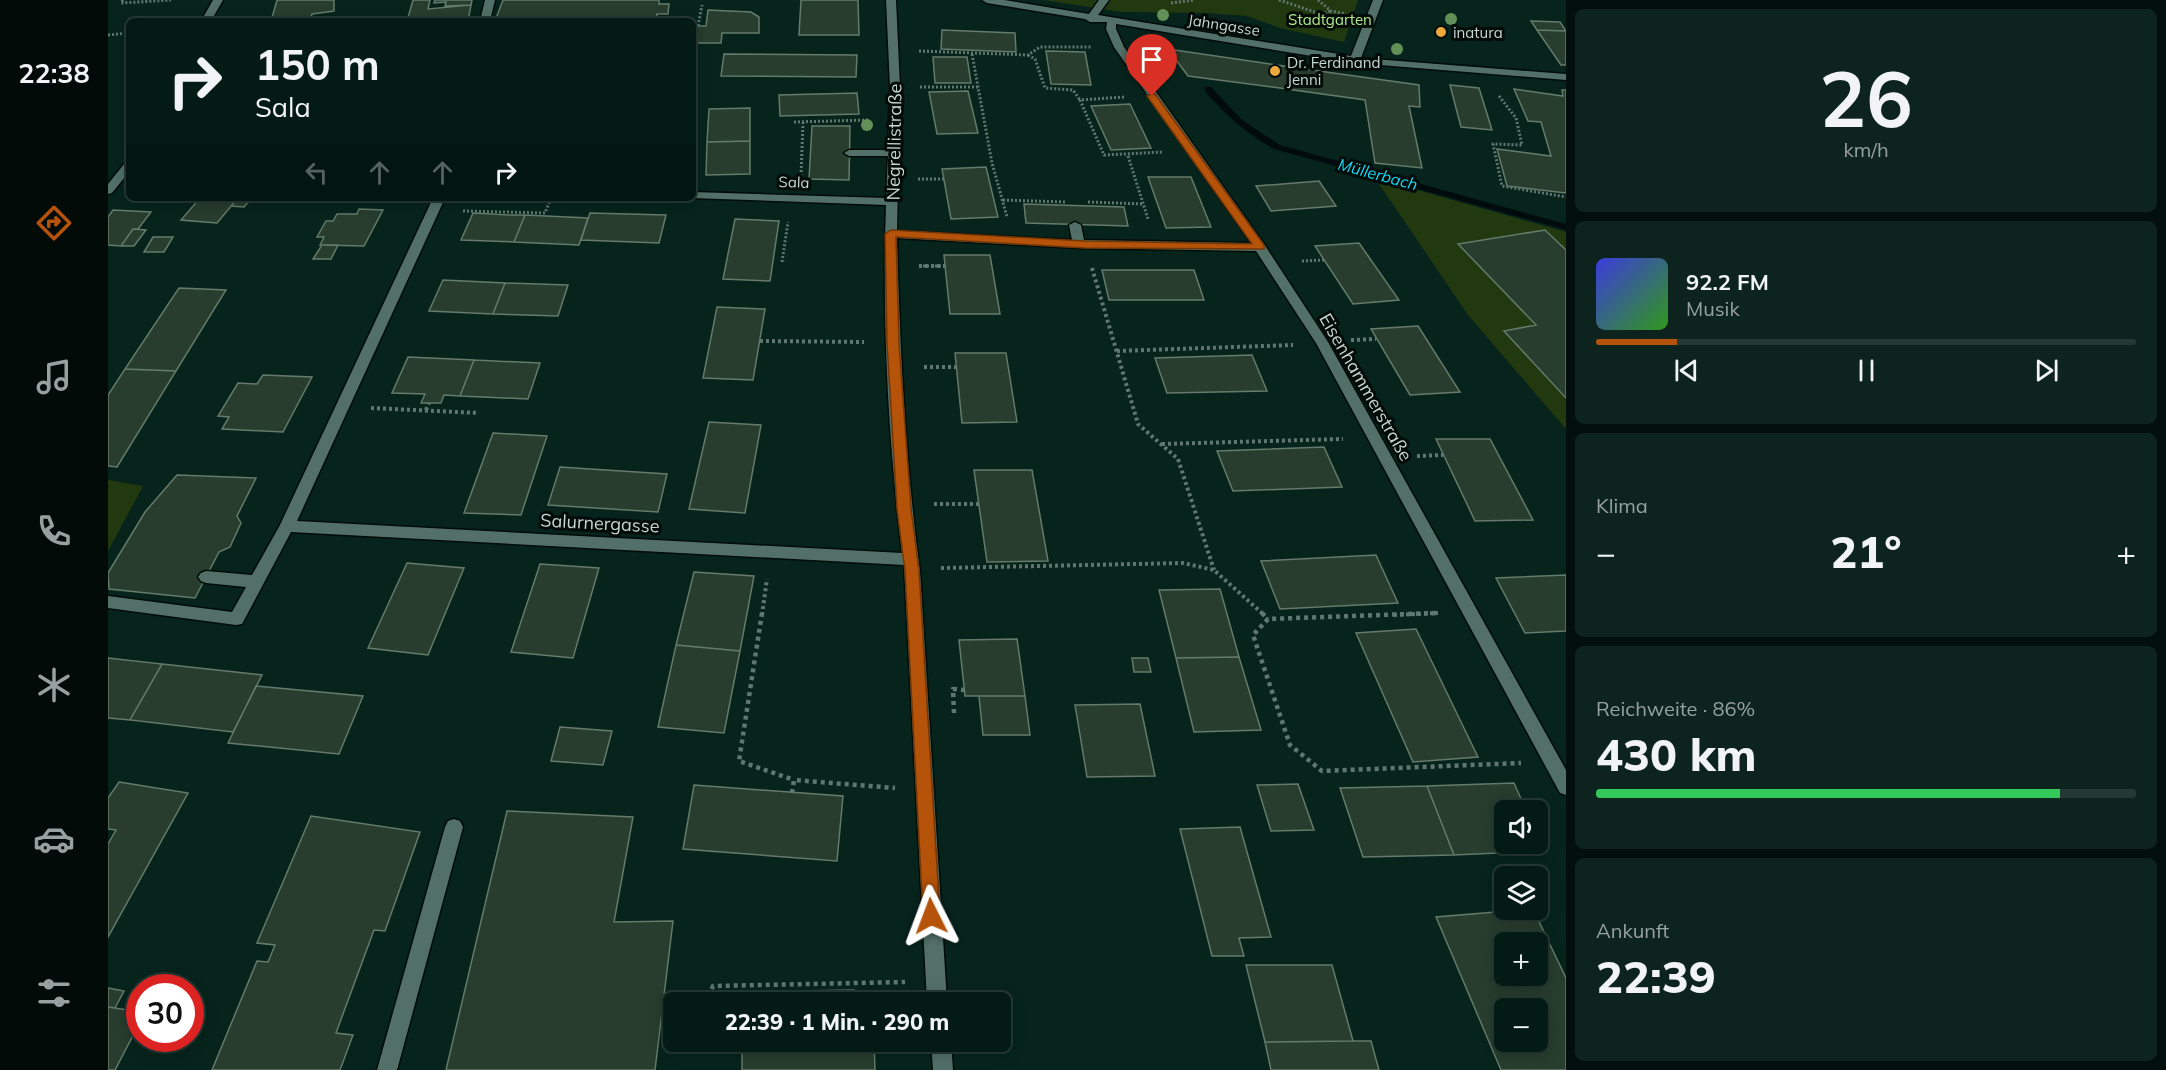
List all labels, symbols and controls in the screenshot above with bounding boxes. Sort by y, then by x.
street label: Jahngasse [1187,10,1261,40]
park label: Stadtgarten [1288,10,1372,29]
place label: inatura [1453,23,1503,42]
marker: inatura [1434,25,1448,39]
pin [1126,34,1177,96]
text: 150 m [255,38,380,91]
icon: right [156,42,234,120]
icon: arrive [1135,43,1168,76]
text: 26 [1819,49,1913,147]
place label: Dr. Ferdinand Jenni [1287,53,1380,89]
text: 22:38 [18,56,90,90]
marker: Dr. Ferdinand Jenni [1268,64,1282,78]
street label: Negrellistraße [881,83,907,201]
text: Sala [255,90,311,124]
text: km/h [1843,137,1889,162]
water label: Müllerbach [1336,154,1420,194]
icon: left [300,156,333,189]
icon: ahead [363,156,396,189]
icon: ahead [426,156,459,189]
icon: right [489,156,522,189]
street label: Sala [778,172,810,192]
icon: directions [33,202,75,244]
text: 92.2 FM [1686,268,1769,296]
text: Musik [1686,296,1740,321]
street label: Eisenhammerstraße [1314,309,1418,465]
icon: previous [1670,354,1703,387]
icon: pause [1850,354,1883,387]
icon: next [2030,354,2063,387]
icon: music [33,356,75,398]
text: Klima [1596,493,1648,518]
street label: Salurnergasse [540,508,660,538]
icon: phone [33,510,75,552]
text: 21° [1830,523,1902,579]
text: − [1596,532,1616,573]
text: + [2116,532,2136,573]
icon: climate [33,664,75,706]
text: Reichweite · 86% [1596,696,1755,721]
text: 430 km [1596,726,1757,782]
map controls [1494,800,1548,1052]
button: sound [1494,800,1548,854]
icon: car [33,818,75,860]
button: layers [1494,866,1548,920]
position arrow [899,884,963,948]
text: Ankunft [1596,918,1669,943]
button: + [1494,932,1548,986]
text: 22:39 [1596,948,1716,1004]
icon: filters [33,972,75,1014]
speed limit sign: 30 [126,974,204,1052]
button: − [1494,998,1548,1052]
text: 22:39 · 1 Min. · 290 m [725,1008,949,1036]

